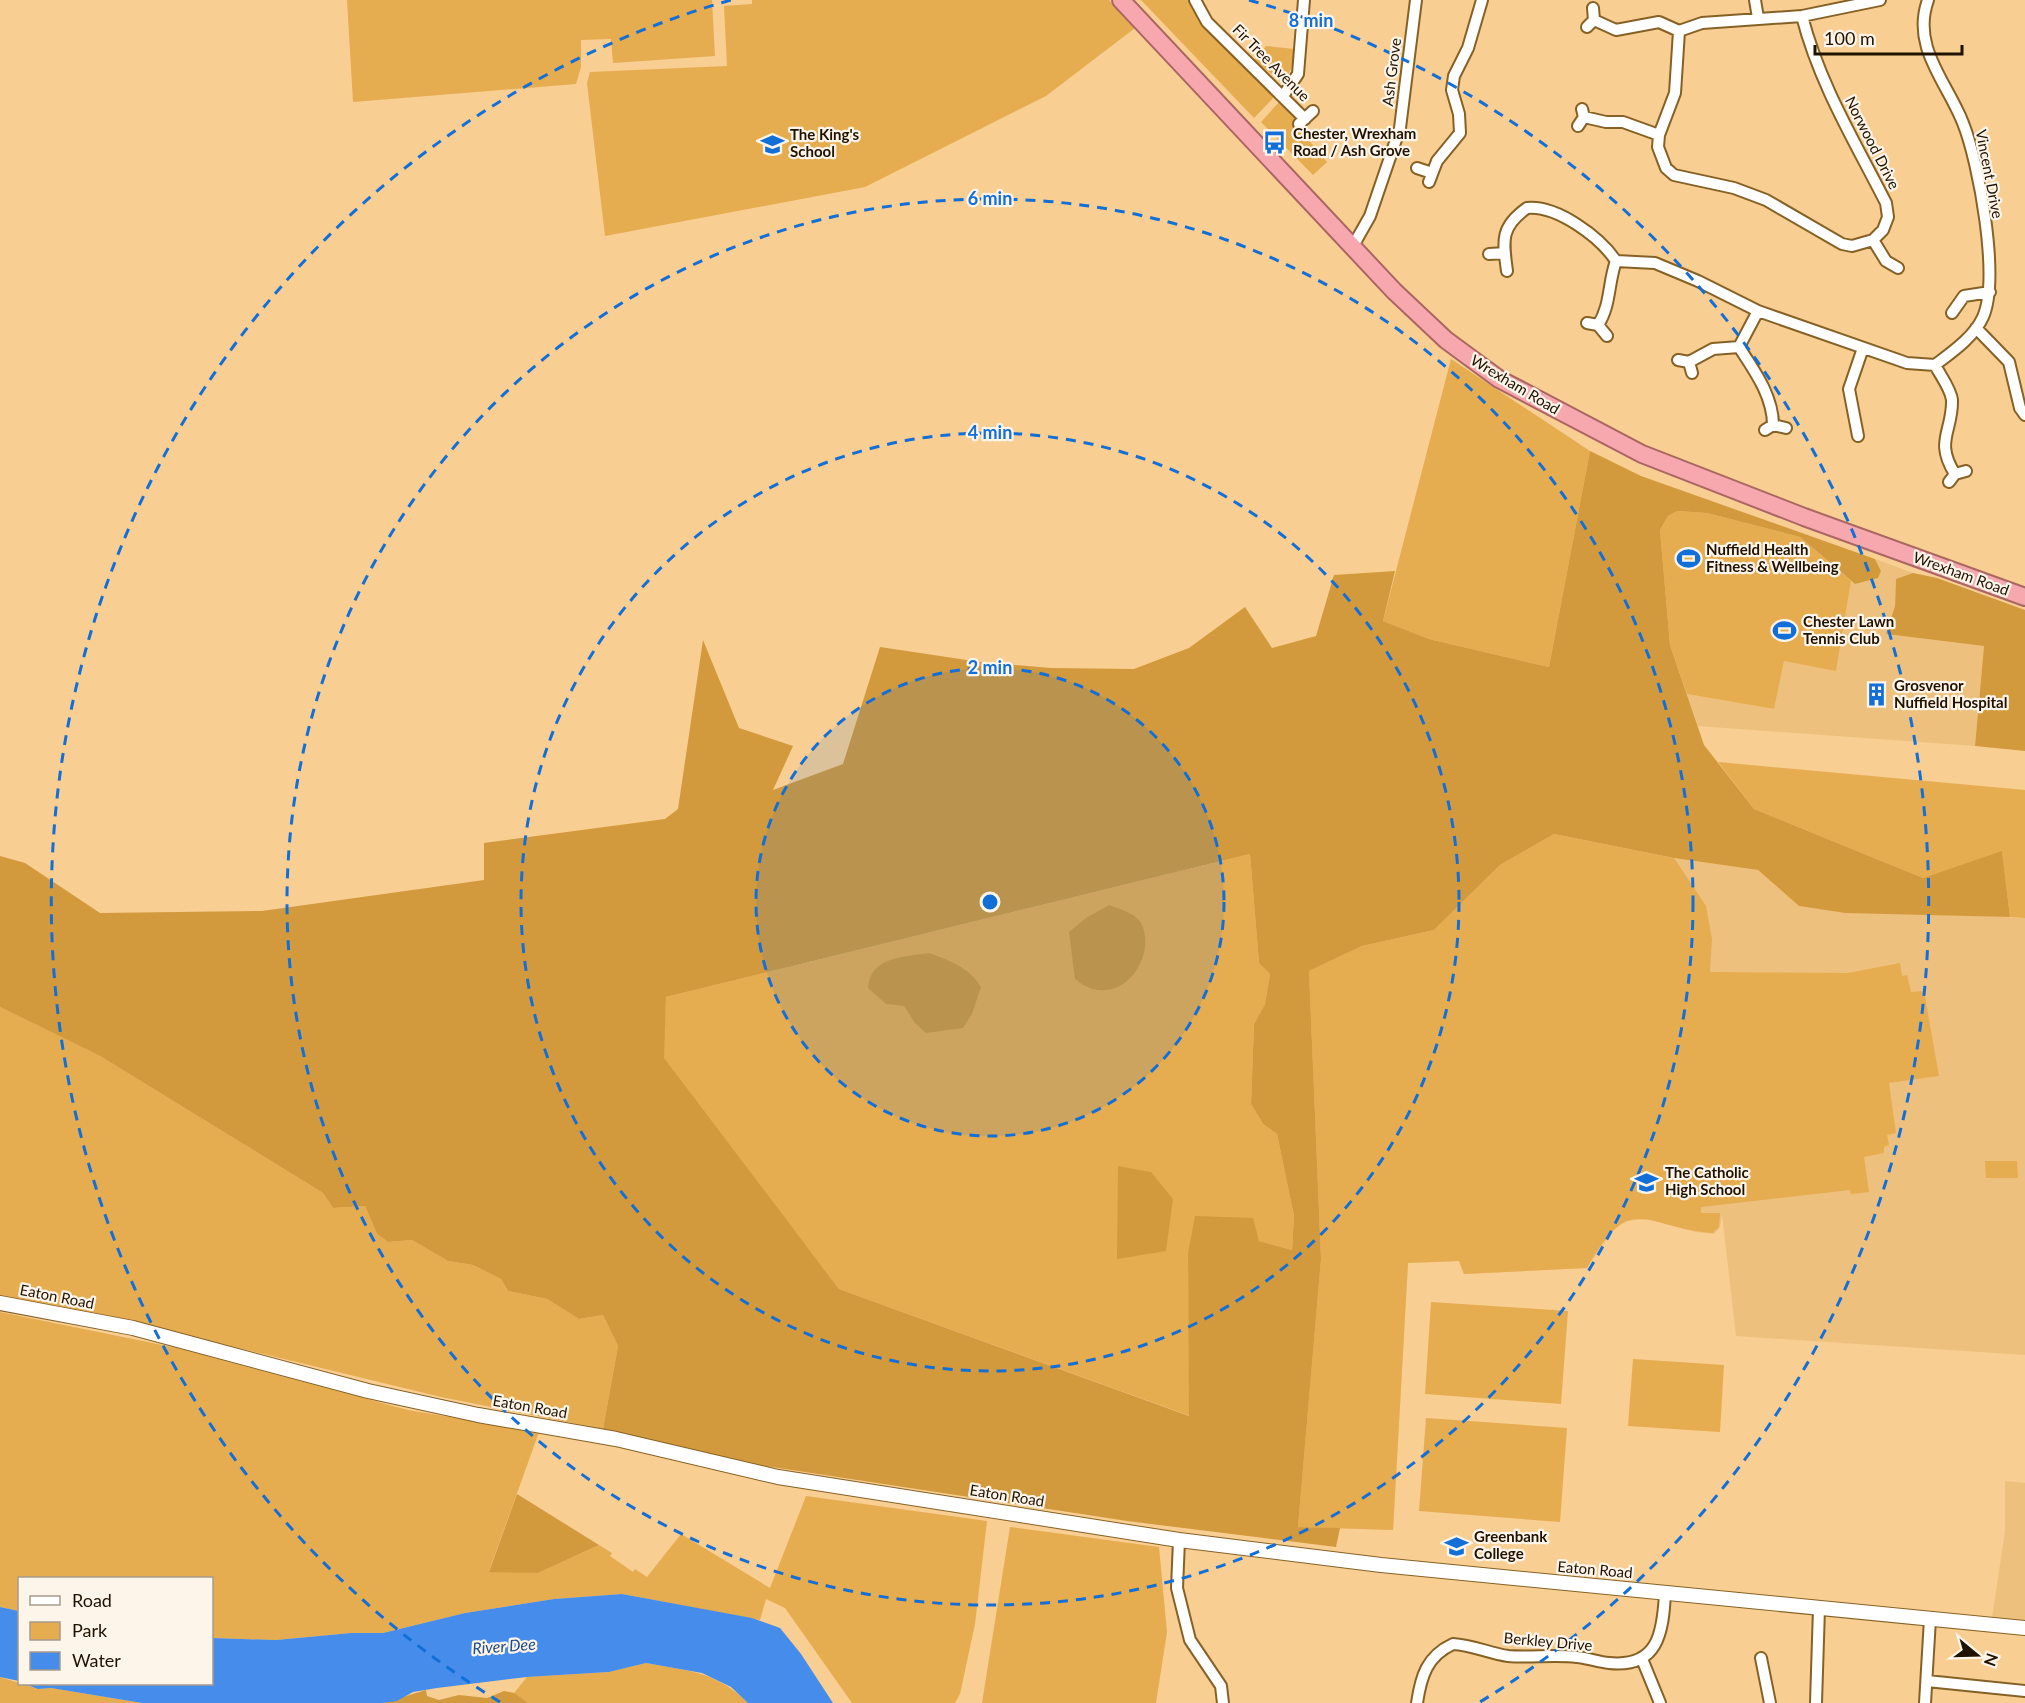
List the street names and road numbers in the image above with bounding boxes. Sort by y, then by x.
street label: Fir Tree Avenue [1229,20,1314,105]
street label: Ash Grove [1378,37,1404,107]
street label: Norwood Drive [1842,93,1904,192]
street label: Vincent Drive [1973,128,2007,220]
street label: Wrexham Road [1468,351,1563,418]
street label: Wrexham Road [1911,547,2012,599]
street label: Eaton Road [19,1280,96,1312]
street label: Eaton Road [492,1391,569,1421]
street label: Eaton Road [969,1480,1046,1510]
street label: Eaton Road [1557,1557,1633,1581]
street label: Berkley Drive [1503,1628,1593,1654]

